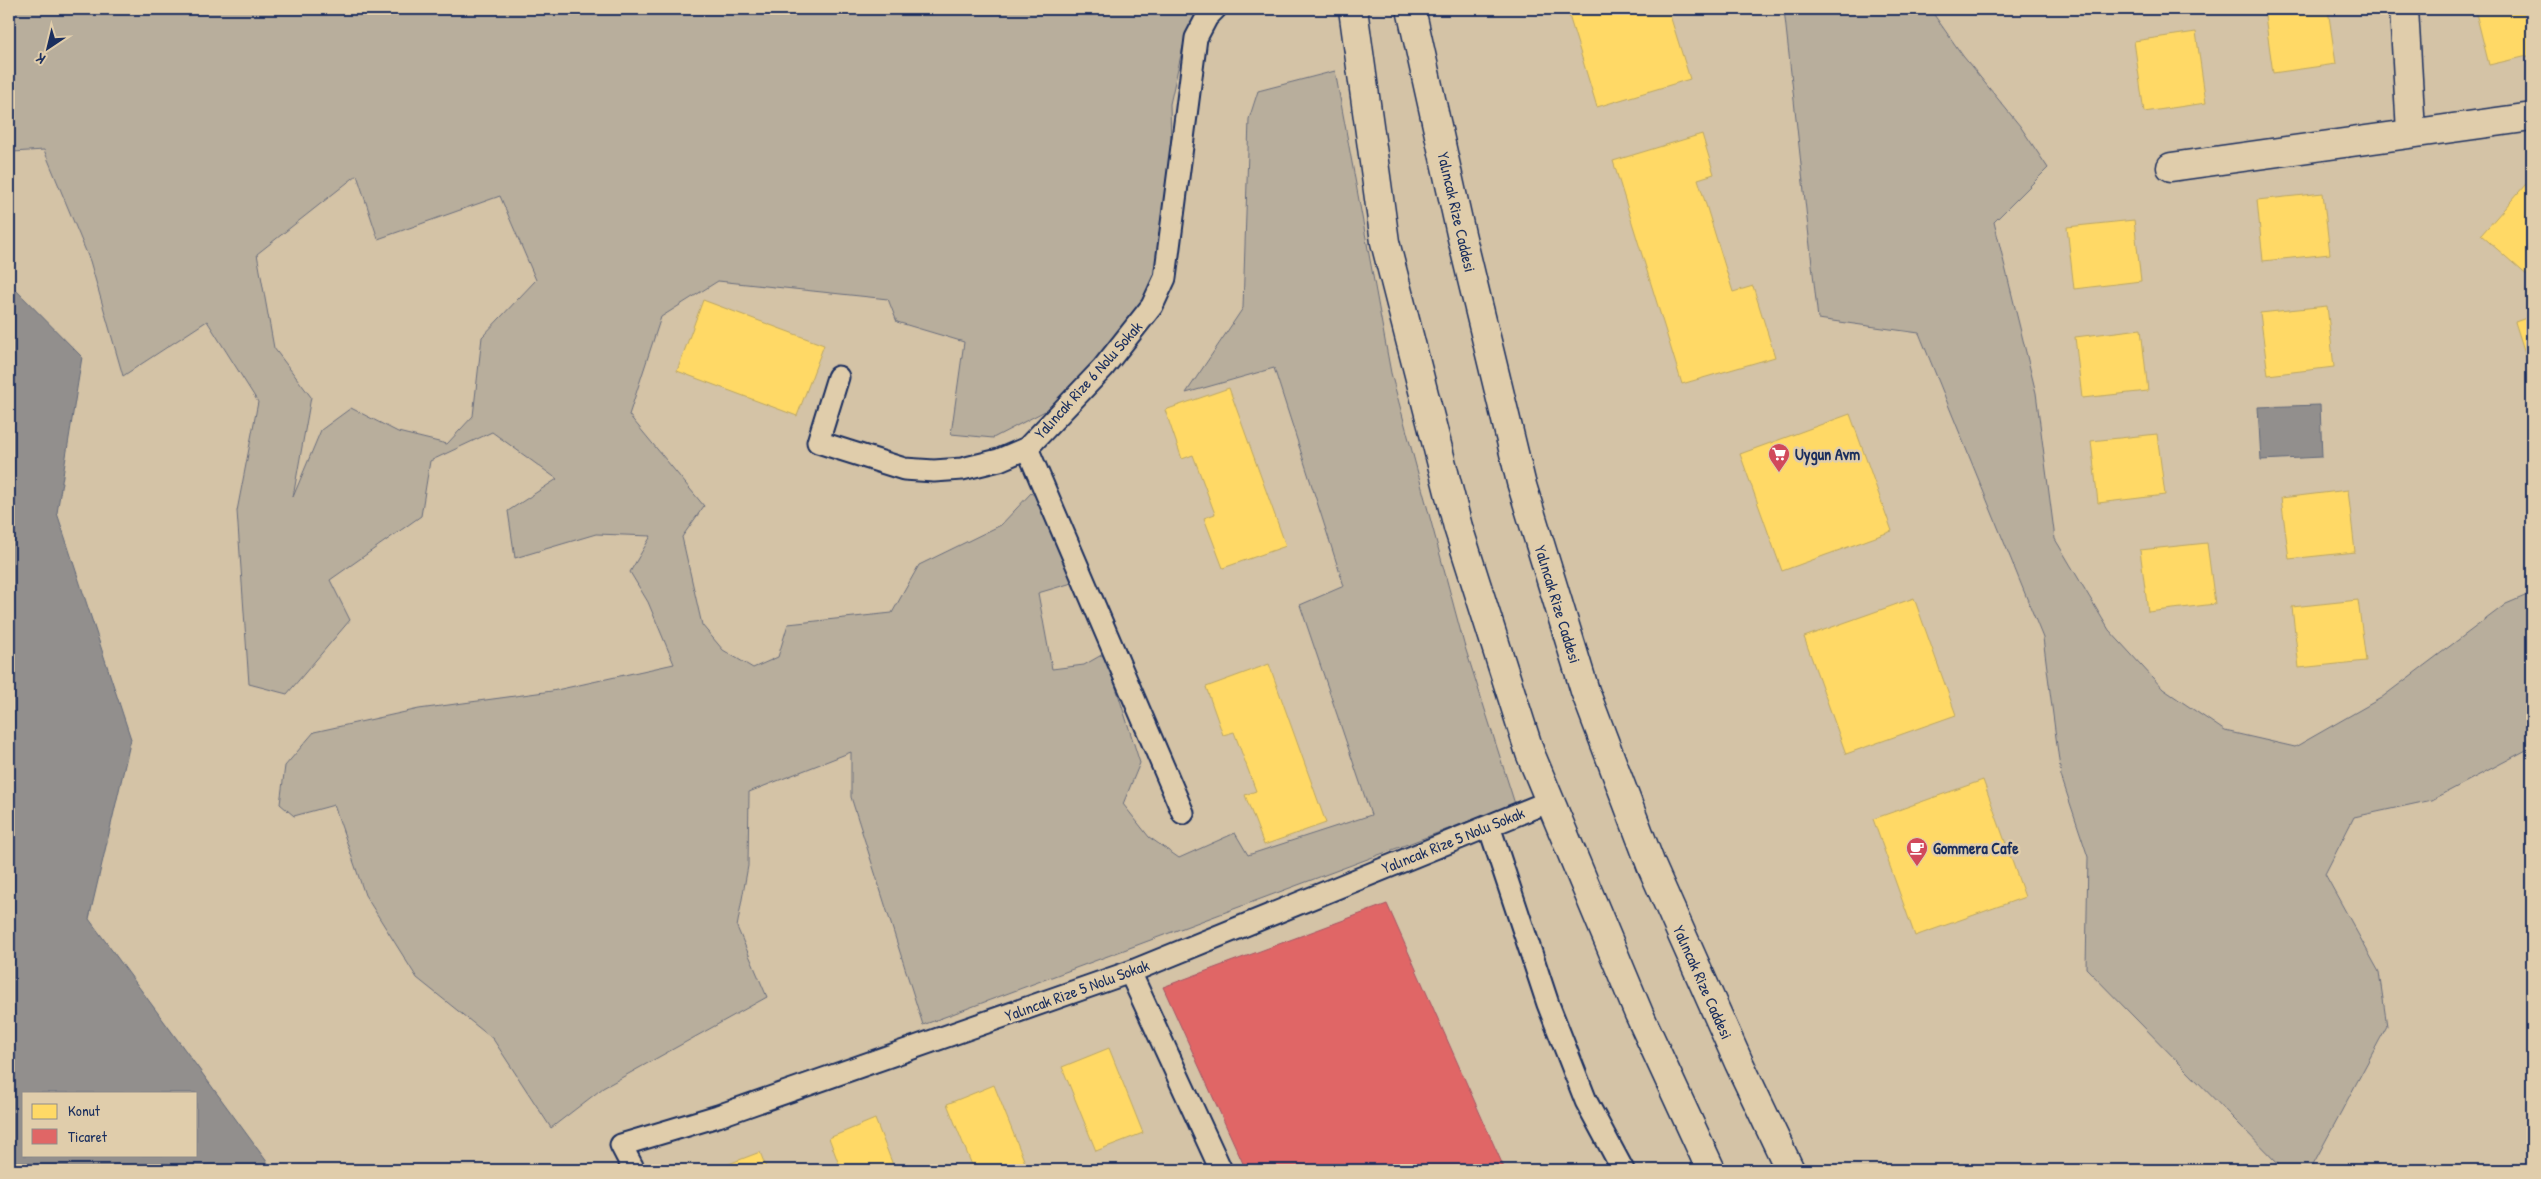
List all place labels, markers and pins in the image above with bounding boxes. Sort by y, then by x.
supermarket icon: Uygun Avm [1767,442,1791,473]
place label: Uygun Avm [1795,443,1860,466]
cafe icon: Gommera Cafe [1905,836,1929,867]
place label: Gommera Cafe [1933,837,2019,859]

